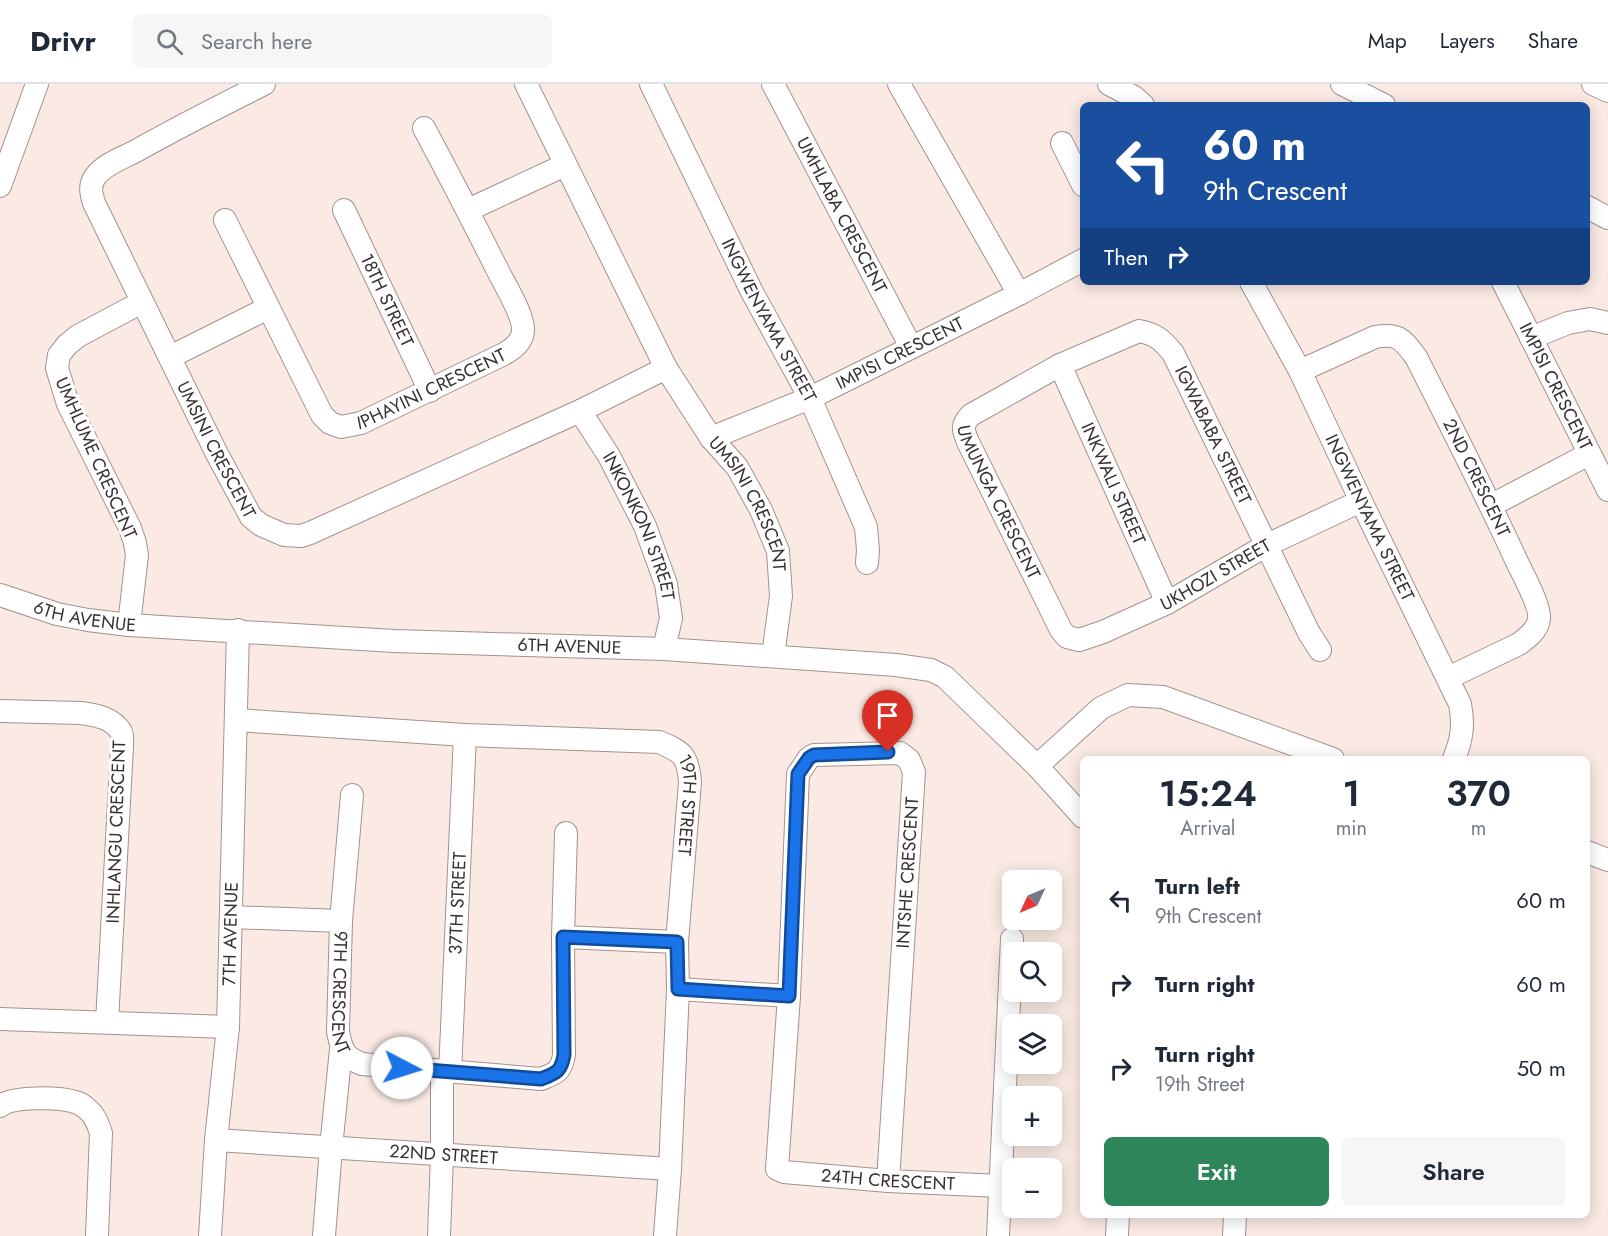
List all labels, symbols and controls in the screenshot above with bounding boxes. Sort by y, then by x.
search box [132,14,552,68]
text: Drivr [30,21,96,62]
icon: search [153,25,186,58]
text: Search here [201,25,312,57]
text: Map [1368,26,1407,56]
text: Layers [1440,26,1495,56]
text: Share [1528,26,1578,56]
text: 60 m [1203,115,1306,176]
icon: left [1104,126,1182,204]
street label: UMHLABA CRESCENT [790,132,894,298]
text: 9th Crescent [1203,171,1347,210]
street label: INGWENYAMA STREET [715,234,823,407]
icon: right [1161,240,1194,273]
text: Then [1104,241,1149,273]
street label: 18TH STREET [354,249,421,352]
street label: IMPISI CRESCENT [831,310,969,396]
street label: IMPISI CRESCENT [1513,318,1599,455]
street label: IPHAYINI CRESCENT [355,342,511,436]
street label: IGWABABA STREET [1168,361,1258,509]
street label: UMHLUME CRESCENT [49,373,144,544]
street label: UMSINI CRESCENT [170,377,263,523]
street label: 2ND CRESCENT [1436,414,1517,542]
street label: INKWALI STREET [1074,418,1152,549]
street label: UMUNGA CRESCENT [950,423,1047,584]
street label: INGWENYAMA STREET [1319,430,1421,606]
street label: UMSINI CRESCENT [703,431,792,572]
street label: INKONKONI STREET [596,446,681,602]
street label: UKHOZI STREET [1156,532,1276,617]
street label: 6TH AVENUE [30,594,137,638]
street label: 6TH AVENUE [517,632,622,661]
pin [862,690,913,752]
icon: arrive [871,699,904,732]
street label: INHLANGU CRESCENT [100,739,132,924]
street label: 19TH STREET [671,749,703,857]
text: 15:24 [1159,767,1257,819]
text: 1 [1343,767,1360,819]
text: 370 [1446,767,1511,819]
street label: INTSHE CRESCENT [890,796,925,949]
text: Arrival [1180,814,1235,843]
text: min [1336,814,1367,843]
text: m [1471,814,1486,843]
street label: 37TH STREET [442,851,473,955]
north arrow [1002,870,1062,930]
map controls [1002,870,1062,1218]
text: Turn left [1155,870,1240,902]
street label: 7TH AVENUE [216,882,245,986]
icon: left [1104,884,1137,917]
text: 60 m [1516,884,1566,916]
text: 9th Crescent [1155,902,1262,931]
street label: 9TH CRESCENT [325,931,357,1059]
button: search [1002,942,1062,1002]
icon: right [1104,968,1137,1001]
text: Turn right [1155,968,1255,1000]
text: 60 m [1516,968,1566,1000]
button: layers [1002,1014,1062,1074]
position arrow [370,1036,434,1100]
text: Turn right [1155,1038,1255,1070]
icon: right [1104,1052,1137,1085]
text: 50 m [1517,1052,1566,1084]
text: 19th Street [1155,1070,1245,1099]
button: + [1002,1086,1062,1146]
button: Exit [1104,1137,1329,1206]
button: Share [1341,1137,1566,1206]
street label: 22ND STREET [388,1138,499,1171]
button: − [1002,1158,1062,1218]
street label: 24TH CRESCENT [820,1162,956,1197]

